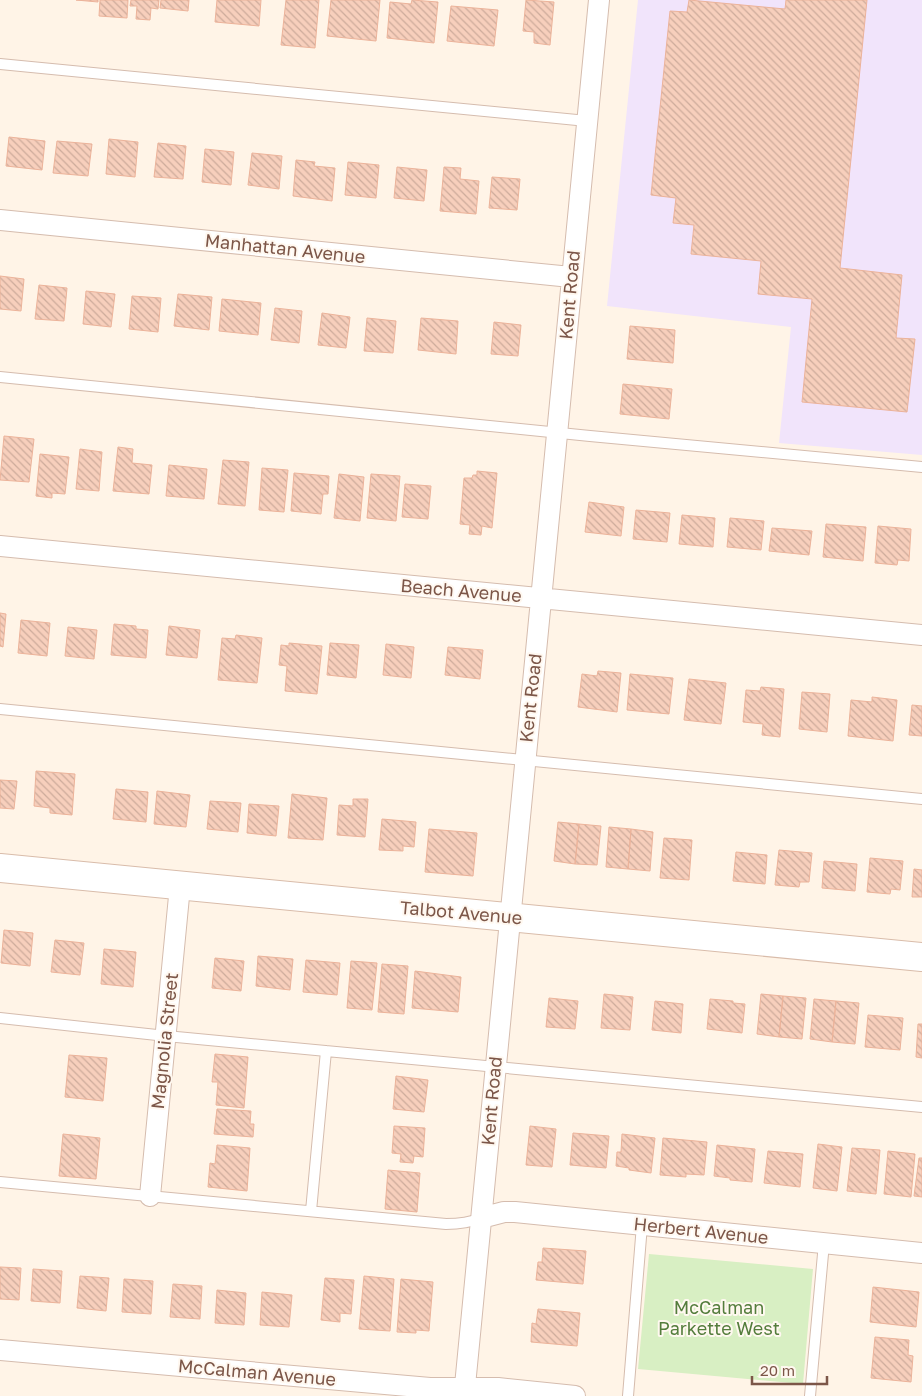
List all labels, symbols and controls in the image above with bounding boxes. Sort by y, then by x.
street label: Manhattan Avenue [204,229,366,267]
street label: Kent Road [554,250,584,340]
street label: Beach Avenue [400,574,523,606]
street label: Kent Road [514,652,546,743]
street label: Talbot Avenue [399,896,523,928]
street label: Magnolia Street [146,972,182,1110]
street label: Kent Road [476,1056,506,1146]
street label: Herbert Avenue [633,1212,770,1248]
park label: McCalman Parkette West [658,1296,780,1339]
street label: McCalman Avenue [177,1354,337,1390]
scale bar [752,1354,827,1386]
text: 20 m [760,1361,795,1379]

